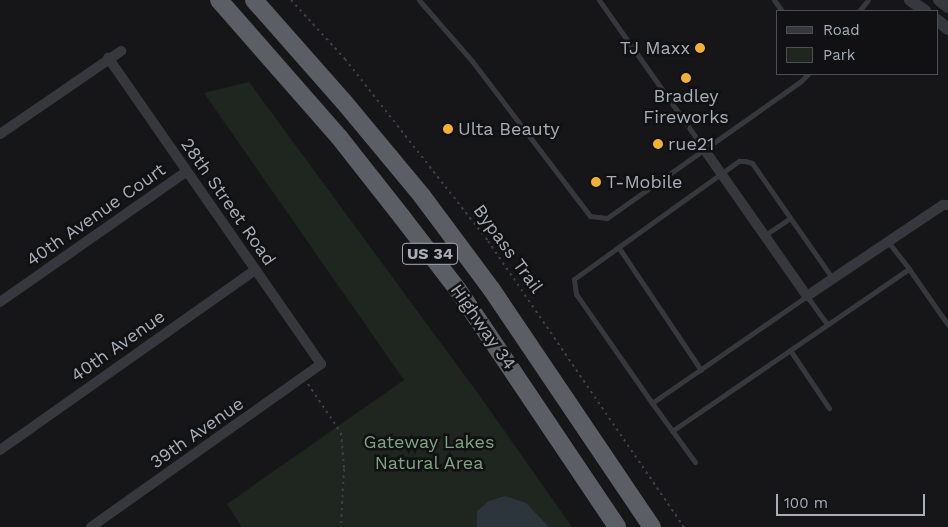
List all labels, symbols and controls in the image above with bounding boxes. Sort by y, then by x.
legend [776,10,938,75]
text: Road [823,21,860,39]
place label: TJ Maxx [620,37,690,59]
marker: TJ Maxx [694,42,706,54]
text: Park [823,46,855,64]
marker: Bradley Fireworks [680,72,692,84]
place label: Bradley Fireworks [643,86,729,128]
place label: Ulta Beauty [458,118,560,140]
marker: Ulta Beauty [442,123,454,135]
place label: rue21 [668,133,714,155]
street label: 28th Street Road [176,134,280,270]
marker: rue21 [652,138,664,150]
street label: 40th Avenue Court [22,159,170,271]
place label: T-Mobile [606,171,682,193]
marker: T-Mobile [590,176,602,188]
street label: Bypass Trail [468,200,548,298]
road number: US 34 [401,240,459,268]
street label: Highway 34 [445,280,521,374]
street label: 40th Avenue [66,305,170,387]
street label: 39th Avenue [146,393,248,473]
park label: Gateway Lakes Natural Area [363,432,495,474]
scale bar [778,484,927,516]
text: 100 m [784,494,828,512]

